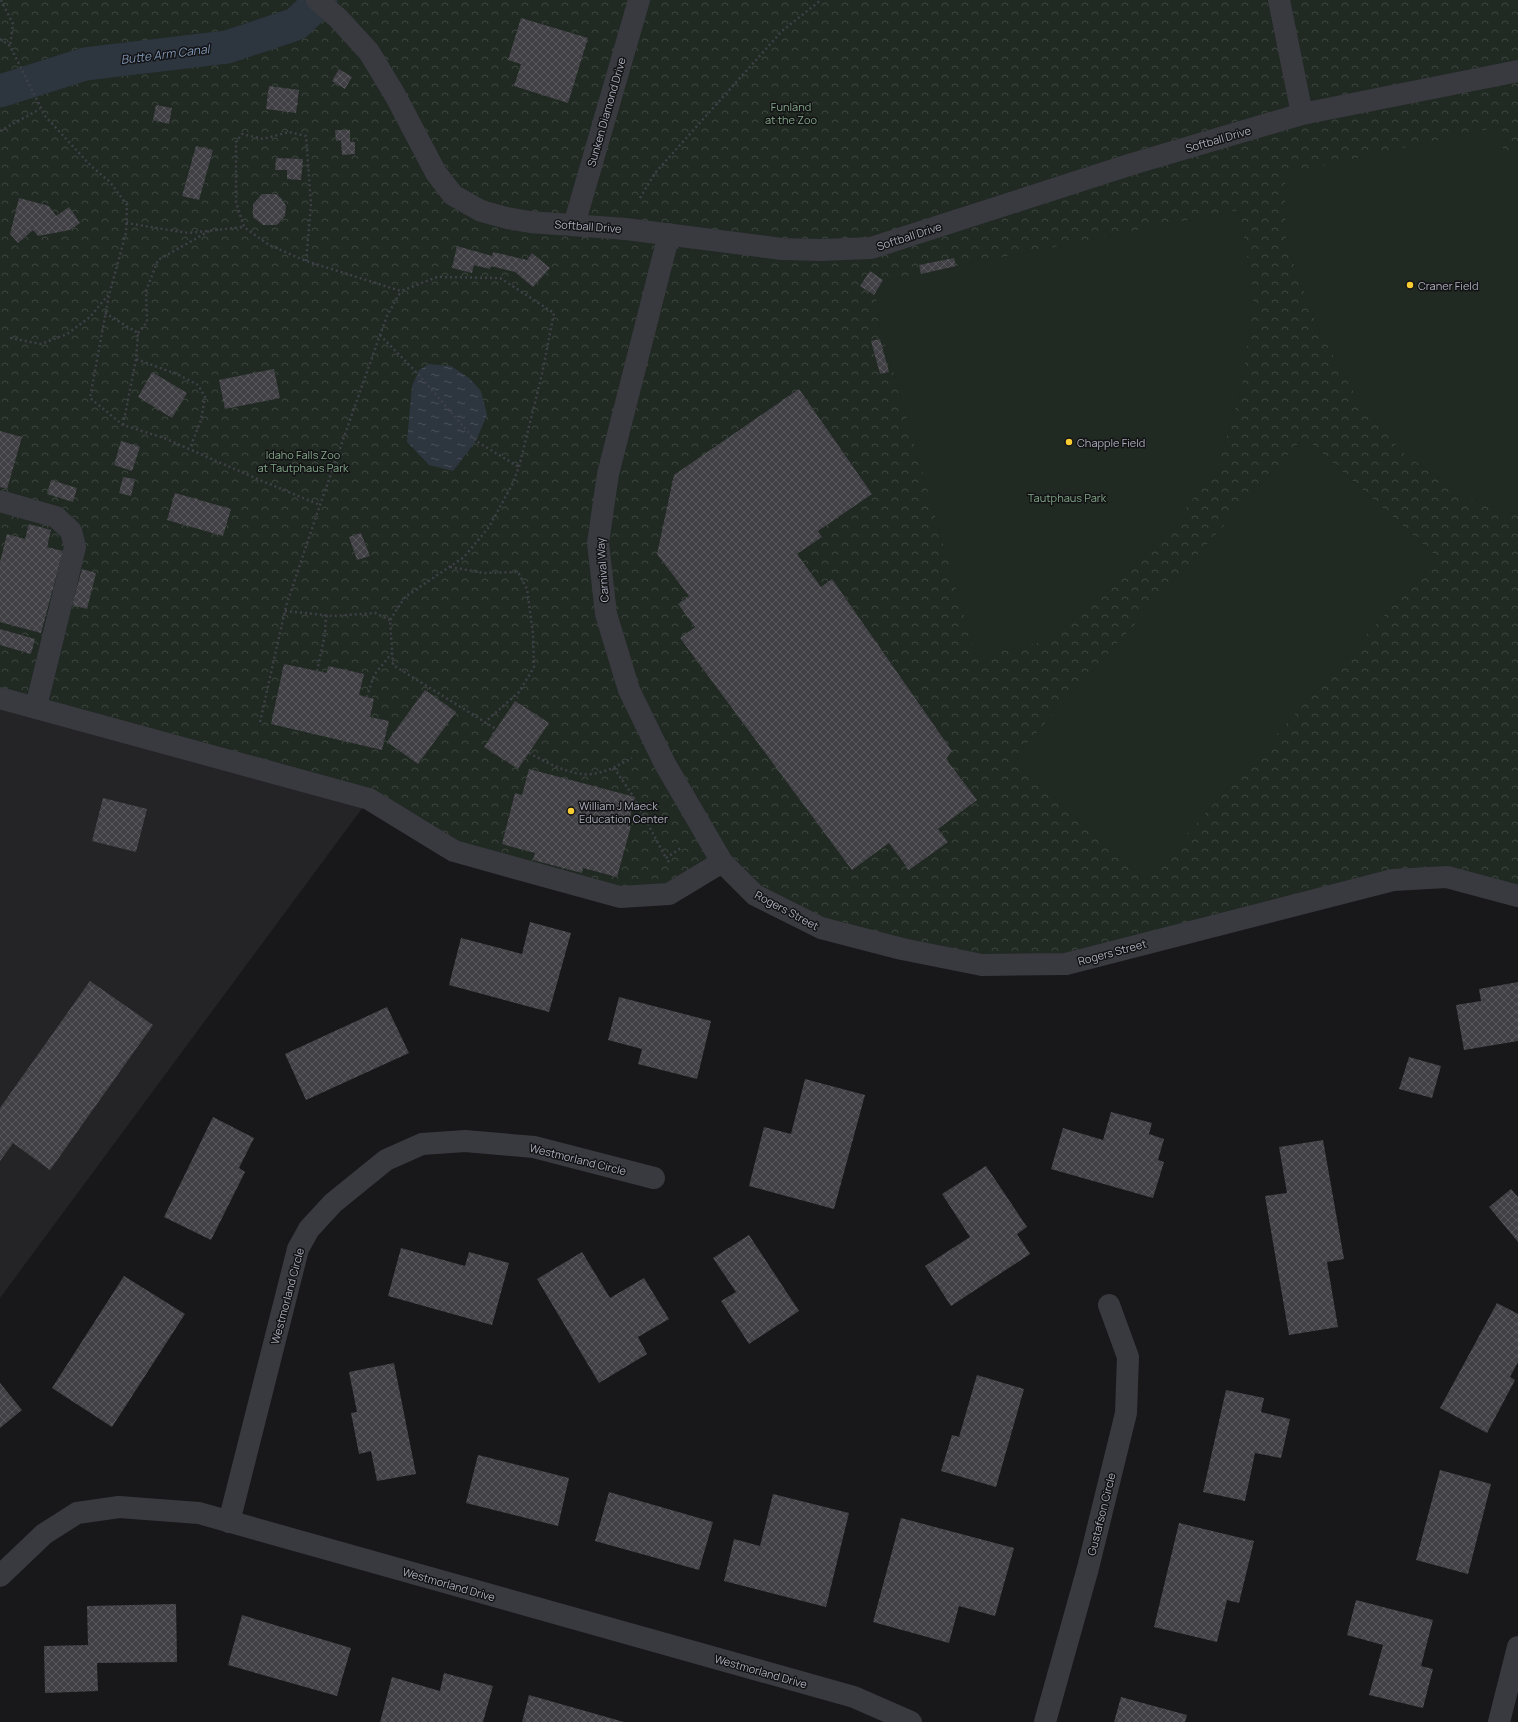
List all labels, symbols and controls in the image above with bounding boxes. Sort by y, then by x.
water label: Butte Arm Canal [120,40,212,68]
street label: Sunken Diamond Drive [583,55,629,168]
park label: Funland at the Zoo [765,99,818,127]
street label: Softball Drive [1184,122,1253,155]
street label: Softball Drive [554,216,623,236]
street label: Softball Drive [875,218,944,254]
place label: Craner Field [1418,278,1478,293]
marker: Craner Field [1405,280,1415,290]
place label: Chapple Field [1077,435,1145,450]
marker: Chapple Field [1064,437,1074,447]
park label: Idaho Falls Zoo at Tautphaus Park [257,447,349,475]
park label: Tautphaus Park [1028,490,1107,505]
street label: Carnival Way [592,537,612,603]
place label: William J Maeck Education Center [579,798,668,826]
marker: William J Maeck Education Center [566,806,576,816]
street label: Rogers Street [752,887,822,933]
street label: Rogers Street [1076,936,1148,968]
street label: Westmorland Circle [528,1140,628,1178]
street label: Westmorland Circle [267,1246,307,1346]
street label: Gustafson Circle [1083,1471,1119,1557]
street label: Westmorland Drive [401,1564,498,1605]
street label: Westmorland Drive [713,1651,810,1692]

